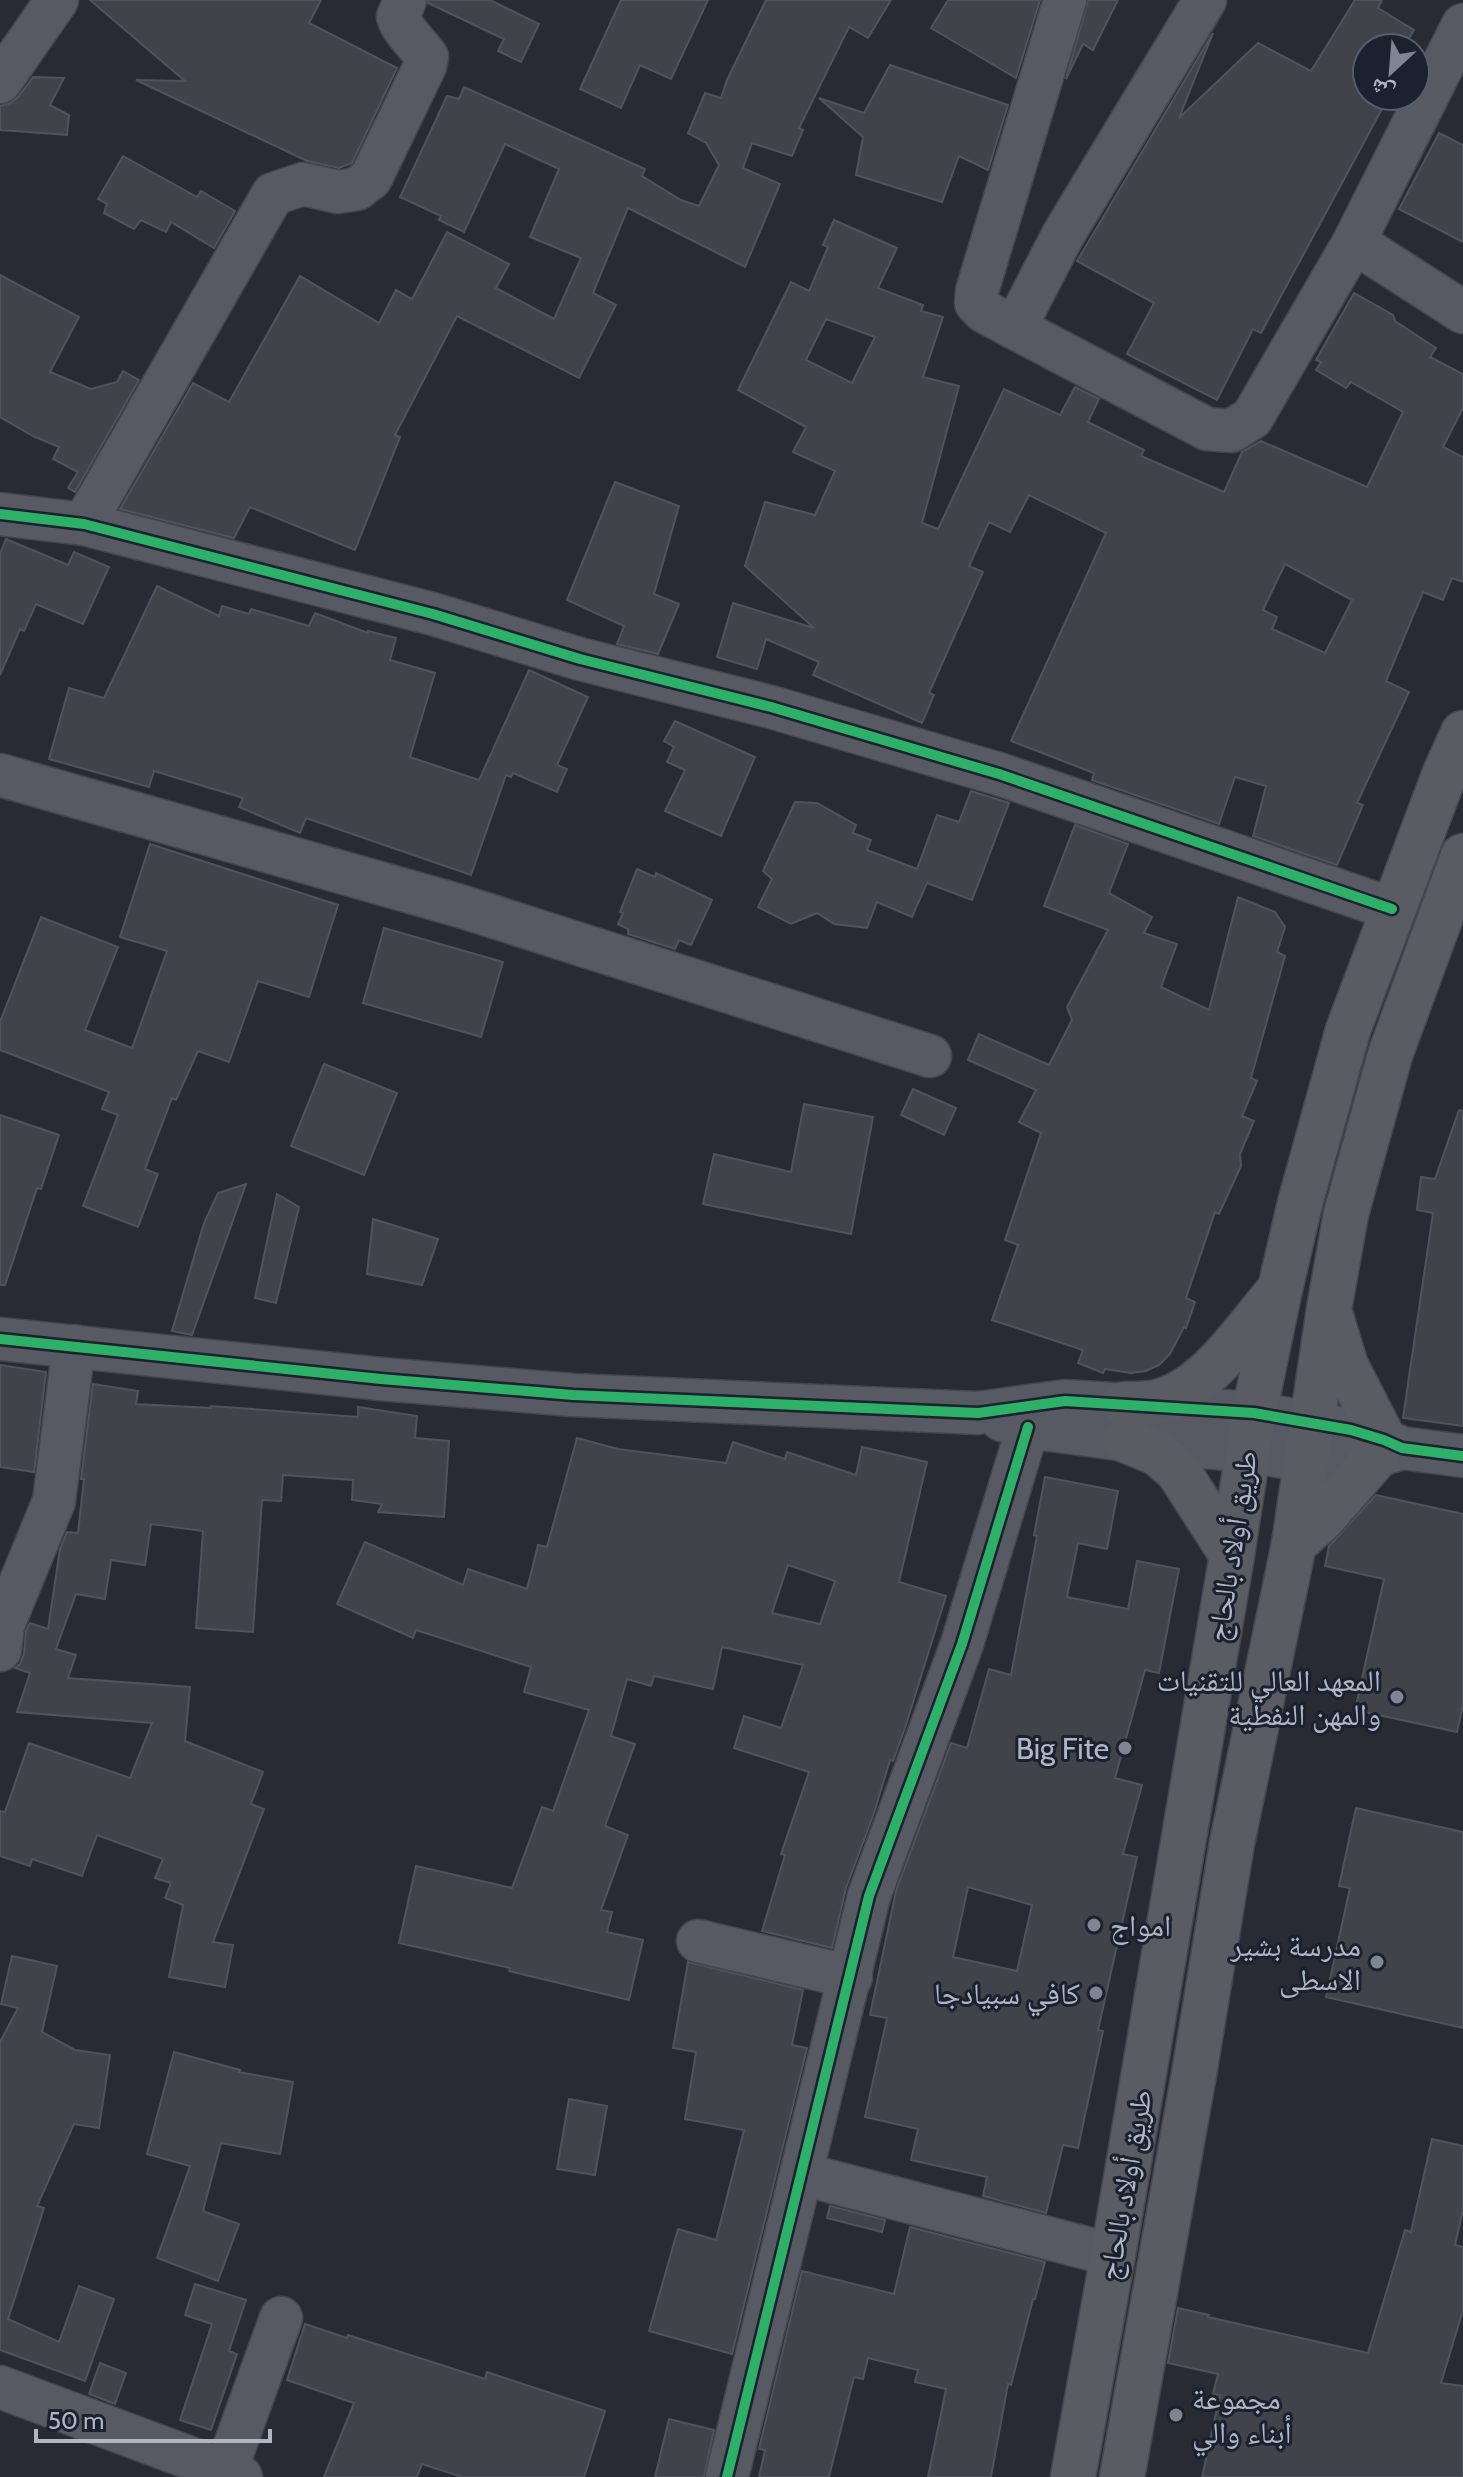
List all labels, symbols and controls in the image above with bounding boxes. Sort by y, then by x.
north arrow [1351,32,1431,112]
text: ش [1366,72,1399,107]
street label: طريق أولاد بالحاج [1199,1448,1266,1644]
place label: المعهد العالي للتقنيات والمهن النفطية [1157,1662,1381,1733]
marker: المعهد العالي للتقنيات والمهن النفطية [1388,1688,1406,1706]
place label: Big Fite [1016,1730,1109,1767]
marker: Big Fite [1116,1739,1134,1757]
place label: امواج [1110,1907,1171,1945]
marker: امواج [1085,1916,1103,1934]
place label: مدرسة بشير الاسطى [1229,1927,1361,1998]
marker: مدرسة بشير الاسطى [1368,1953,1386,1971]
place label: كافي سبيادجا [934,1975,1080,2017]
marker: كافي سبيادجا [1087,1984,1105,2002]
street label: طريق أولاد بالحاج [1090,2087,1161,2283]
place label: مجموعة أبناء والي [1192,2380,1292,2456]
scale bar [36,2393,270,2443]
text: 50 m [48,2406,104,2435]
marker: مجموعة أبناء والي [1167,2406,1185,2424]

